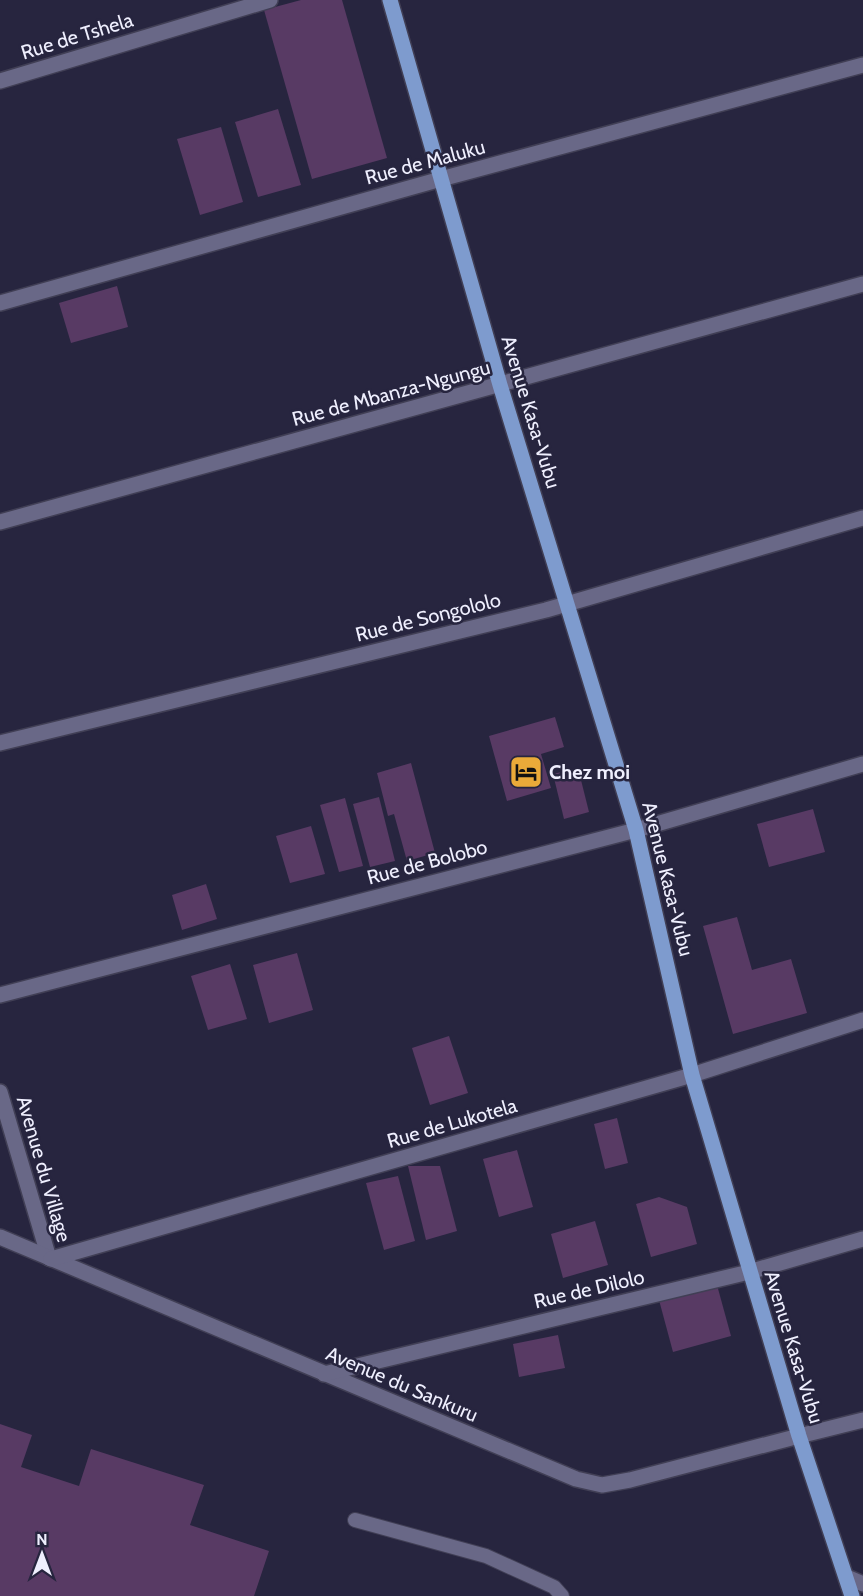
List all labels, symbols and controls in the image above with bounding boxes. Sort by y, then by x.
street label: Rue de Tshela [18,7,136,64]
street label: Rue de Maluku [362,134,488,190]
street label: Avenue Kasa-Vubu [496,333,566,491]
street label: Rue de Mbanza-Ngungu [289,355,493,431]
street label: Rue de Songololo [353,587,503,647]
hotel icon: Chez moi [508,754,544,790]
place label: Chez moi [549,760,630,784]
street label: Avenue Kasa-Vubu [637,799,699,959]
street label: Rue de Bolobo [364,834,490,890]
street label: Avenue du Village [12,1093,76,1245]
street label: Rue de Lukotela [384,1093,520,1153]
street label: Rue de Dilolo [531,1265,647,1313]
street label: Avenue Kasa-Vubu [759,1268,829,1426]
street label: Avenue du Sankuru [322,1341,482,1427]
north arrow [12,1524,72,1584]
text: N [36,1530,48,1549]

